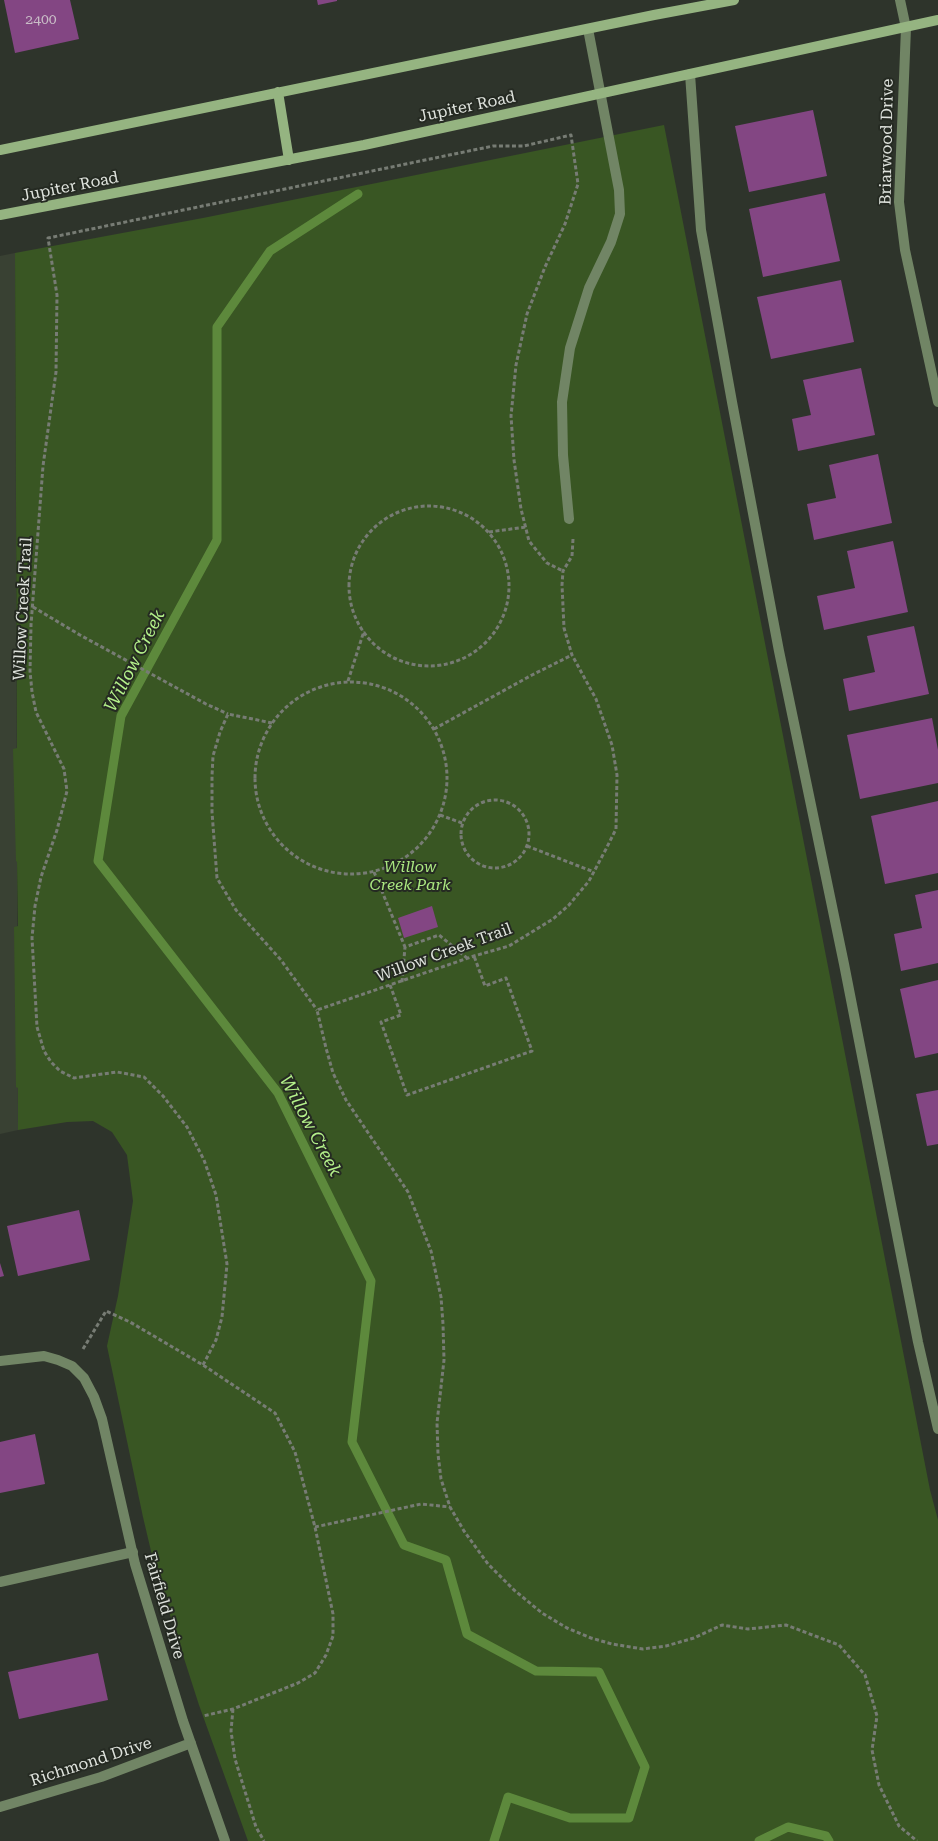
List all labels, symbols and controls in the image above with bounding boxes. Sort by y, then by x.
house number: 2400 [25,12,57,28]
street label: Briarwood Drive [876,79,898,205]
street label: Jupiter Road [417,87,517,127]
street label: Jupiter Road [20,168,120,206]
street label: Willow Creek Trail [10,537,36,681]
water label: Willow Creek [100,606,170,716]
park label: Willow Creek Park [369,857,451,895]
street label: Willow Creek Trail [373,919,515,987]
water label: Willow Creek [274,1072,346,1180]
street label: Fairfield Drive [140,1551,188,1661]
street label: Richmond Drive [28,1733,154,1791]

